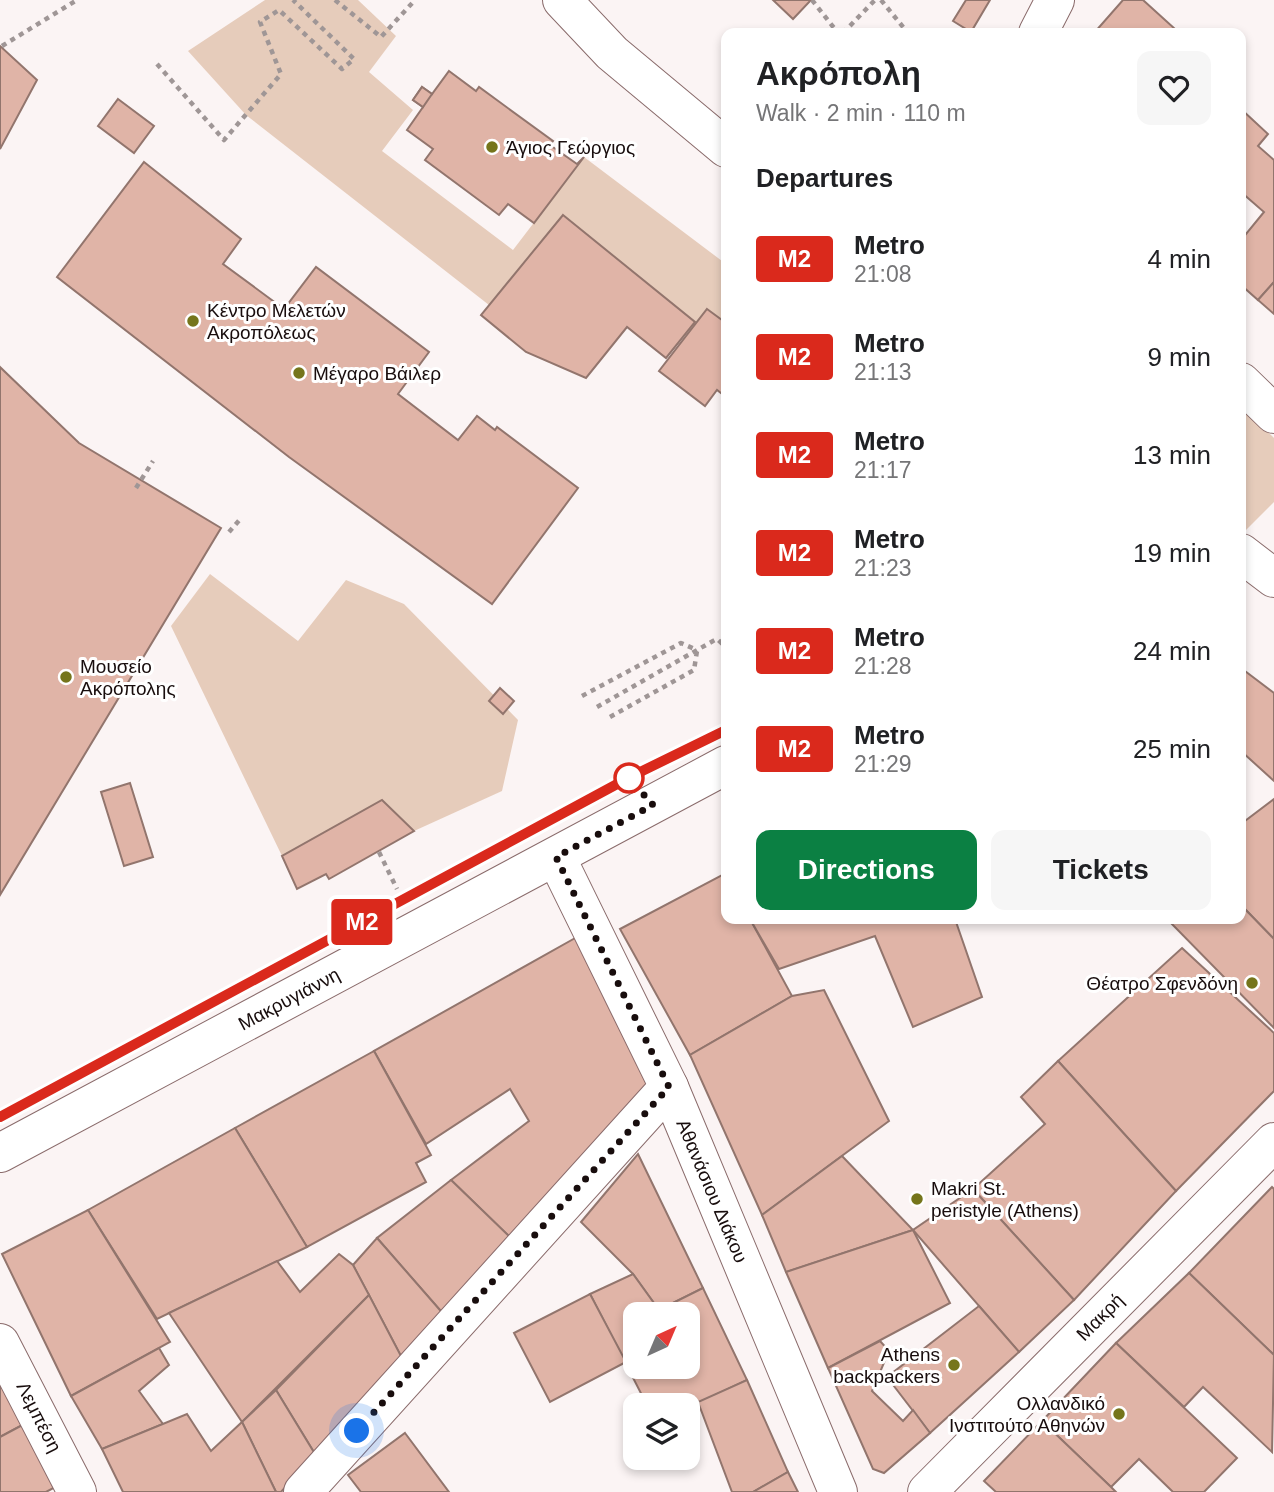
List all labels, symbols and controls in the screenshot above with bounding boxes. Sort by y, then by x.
button: heart [1137,51,1211,125]
text: Ακρόπολη [756,55,921,92]
text: Walk · 2 min · 110 m [756,100,966,126]
place label: Άγιος Γεώργιος [506,137,635,158]
marker: Άγιος Γεώργιος [484,139,500,155]
text: Departures [756,163,893,193]
text: Metro [854,230,925,260]
text: 4 min [1147,244,1211,274]
text: Μ2 [778,245,811,272]
text: 21:08 [854,261,912,287]
place label: Κέντρο Μελετών Ακροπόλεως [207,300,346,343]
marker: Κέντρο Μελετών Ακροπόλεως [185,313,201,329]
text: Metro [854,328,925,358]
text: 9 min [1147,342,1211,372]
text: Μ2 [778,343,811,370]
text: 21:13 [854,359,912,385]
place label: Μέγαρο Βάιλερ [313,363,441,384]
marker: Μέγαρο Βάιλερ [291,365,307,381]
text: Metro [854,426,925,456]
text: 13 min [1133,440,1211,470]
text: Μ2 [778,441,811,468]
text: 21:17 [854,457,912,483]
text: Metro [854,524,925,554]
text: 19 min [1133,538,1211,568]
text: Μ2 [778,539,811,566]
text: 21:23 [854,555,912,581]
text: Metro [854,622,925,652]
text: 24 min [1133,636,1211,666]
text: Μ2 [778,637,811,664]
text: 21:28 [854,653,912,679]
place label: Μουσείο Ακρόπολης [80,656,176,699]
marker: Μουσείο Ακρόπολης [58,669,74,685]
text: Metro [854,720,925,750]
text: 25 min [1133,734,1211,764]
text: Μ2 [778,735,811,762]
text: 21:29 [854,751,912,777]
unlabelled marker [614,763,644,793]
button: Directions [756,830,977,910]
button: Tickets [991,830,1211,910]
line badge: Μ2 [330,899,394,945]
text: Μ2 [345,908,379,935]
street label: Μακρυγιάννη [235,963,343,1035]
place label: Θέατρο Σφενδόνη [1086,973,1238,994]
marker: Θέατρο Σφενδόνη [1244,975,1260,991]
street label: Αθανάσιου Διάκου [672,1116,752,1266]
place label: Makri St. peristyle (Athens) [931,1178,1079,1221]
marker: Makri St. peristyle (Athens) [909,1191,925,1207]
street label: Μακρή [1072,1289,1128,1345]
north arrow [623,1302,700,1379]
map controls [623,1302,700,1470]
place label: Athens backpackers [833,1344,940,1387]
marker: Athens backpackers [946,1357,962,1373]
street label: Λεμπέση [12,1378,66,1456]
button: layers [623,1393,700,1470]
place label: Ολλανδικό Ινστιτούτο Αθηνών [949,1393,1105,1436]
marker: Ολλανδικό Ινστιτούτο Αθηνών [1111,1406,1127,1422]
your location [339,1413,374,1448]

